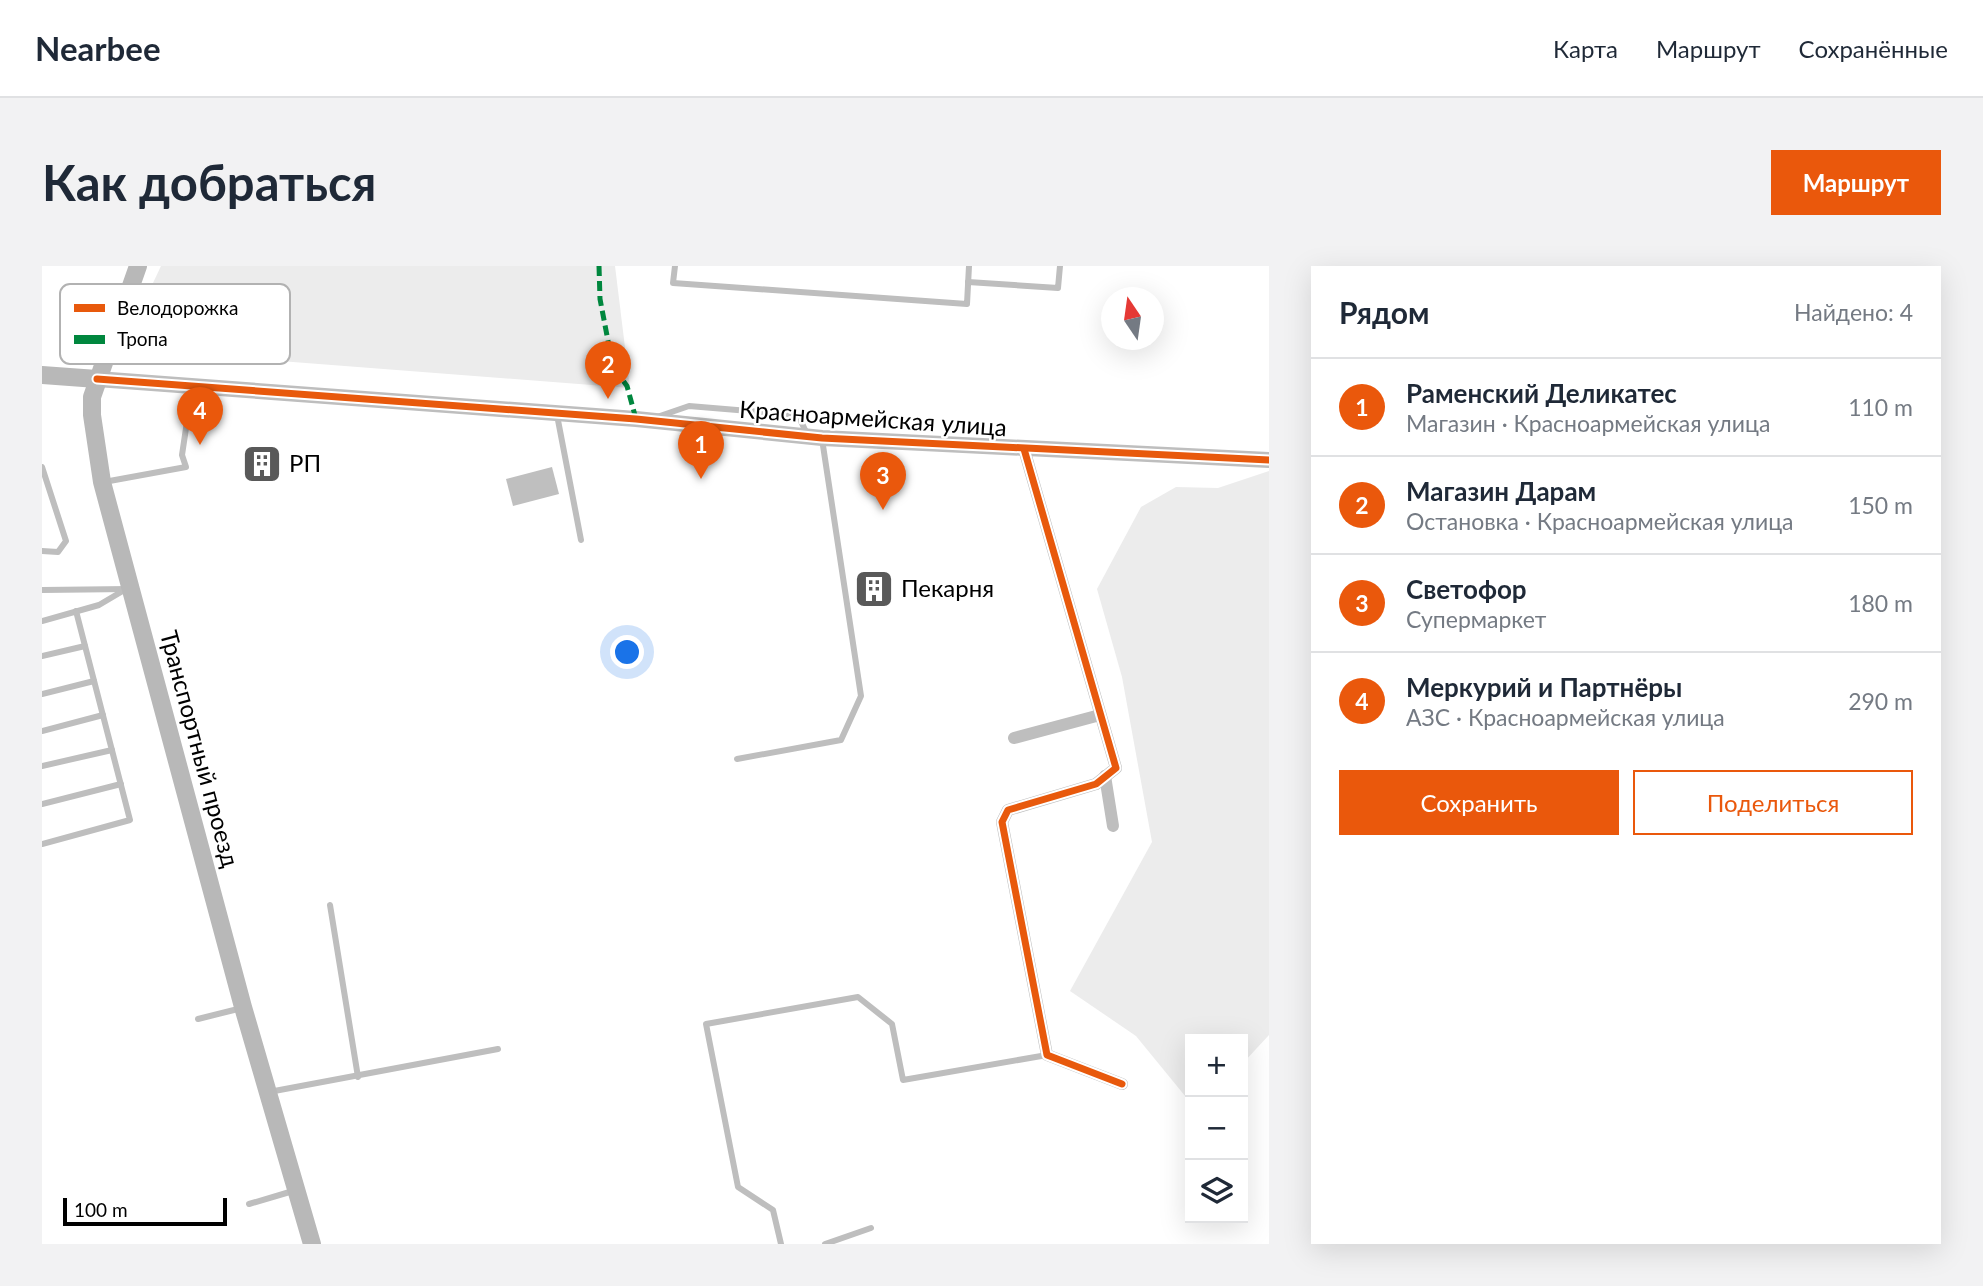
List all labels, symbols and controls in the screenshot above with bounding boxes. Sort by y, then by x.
text: Nearbee [35,28,161,68]
text: Карта [1553,34,1618,63]
text: Маршрут [1656,34,1761,63]
text: Сохранённые [1799,34,1948,63]
button: Маршрут [1771,150,1941,215]
text: Как добраться [42,153,376,211]
legend [60,284,290,364]
north arrow [1101,287,1164,350]
text: Рядом [1339,294,1429,330]
text: Велодорожка [117,296,238,319]
text: Найдено: 4 [1794,298,1913,326]
text: Тропа [117,327,168,350]
pin: 2 [585,341,631,399]
text: Раменский Деликатес [1406,377,1677,409]
pin: 4 [177,387,223,445]
text: 1 [1355,393,1369,421]
text: 110 m [1848,393,1913,421]
street label: Красноармейская улица [738,394,1008,441]
text: Магазин · Красноармейская улица [1406,409,1770,437]
pin: 1 [678,421,724,479]
building icon: РП [241,443,283,485]
place label: РП [289,448,321,477]
pin: 3 [860,452,906,510]
text: Магазин Дарам [1406,475,1596,507]
text: 2 [1355,491,1369,519]
text: 150 m [1848,491,1913,519]
text: Остановка · Красноармейская улица [1406,507,1794,535]
building icon: Пекарня [853,568,895,610]
place label: Пекарня [901,573,994,602]
text: Светофор [1406,573,1527,605]
text: 3 [1355,589,1369,617]
text: 180 m [1848,589,1913,617]
text: Супермаркет [1406,605,1546,633]
street label: Транспортный проезд [155,627,246,870]
your location [610,635,644,669]
text: Меркурий и Партнёры [1406,671,1682,703]
text: 4 [1355,687,1369,715]
text: 290 m [1848,687,1913,715]
text: АЗС · Красноармейская улица [1406,703,1725,731]
button: Сохранить [1339,770,1619,835]
button: Поделиться [1633,770,1913,835]
map controls [1185,1034,1248,1223]
button: + [1185,1034,1248,1097]
button: − [1185,1097,1248,1160]
button: layers [1185,1160,1248,1223]
scale bar [63,1195,228,1227]
text: 100 m [74,1198,128,1221]

